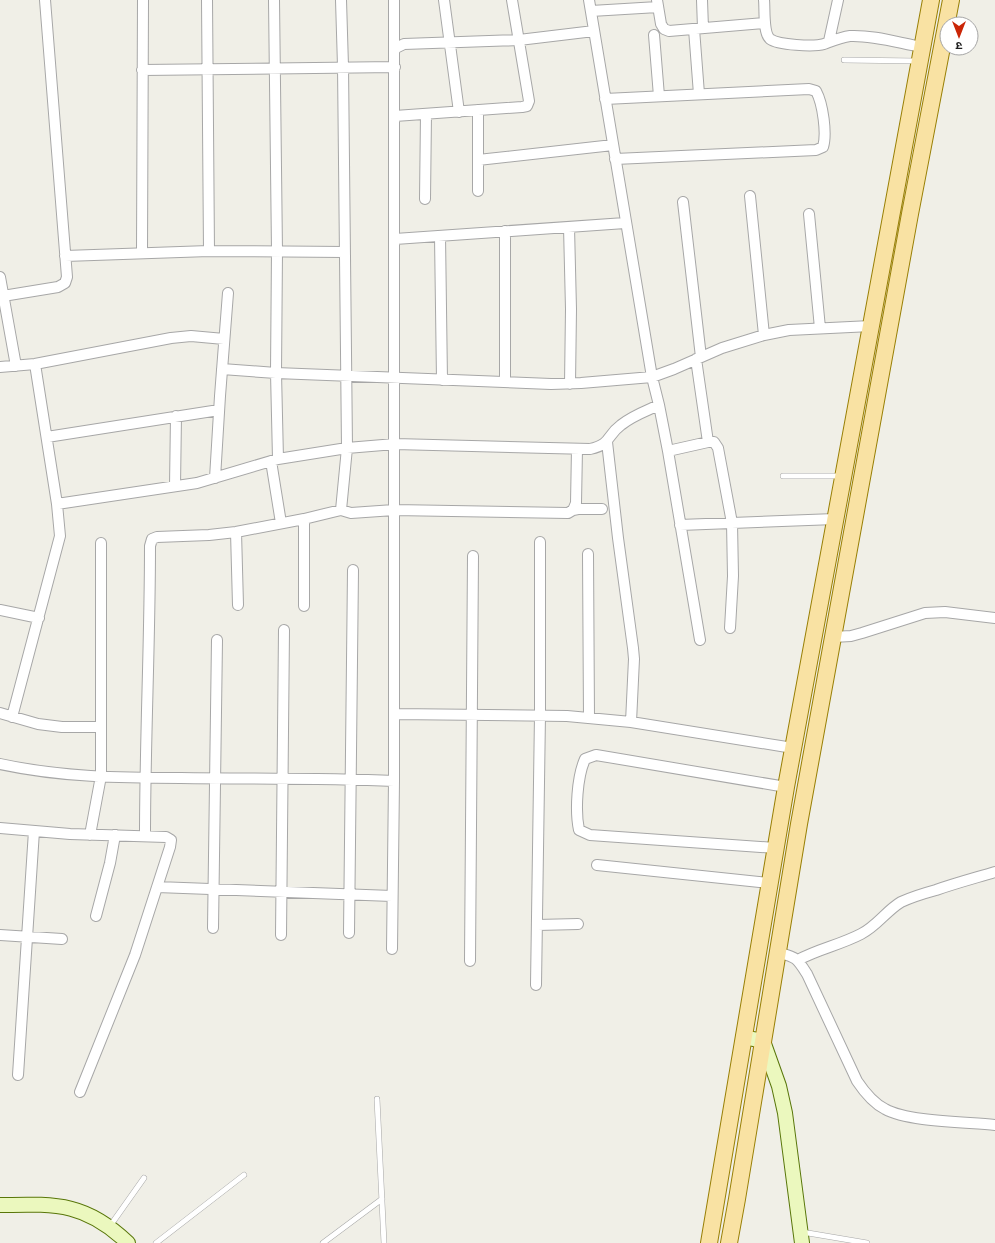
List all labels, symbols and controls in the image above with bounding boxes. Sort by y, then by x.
north arrow [939,16,979,56]
text: उ [955,39,962,52]

